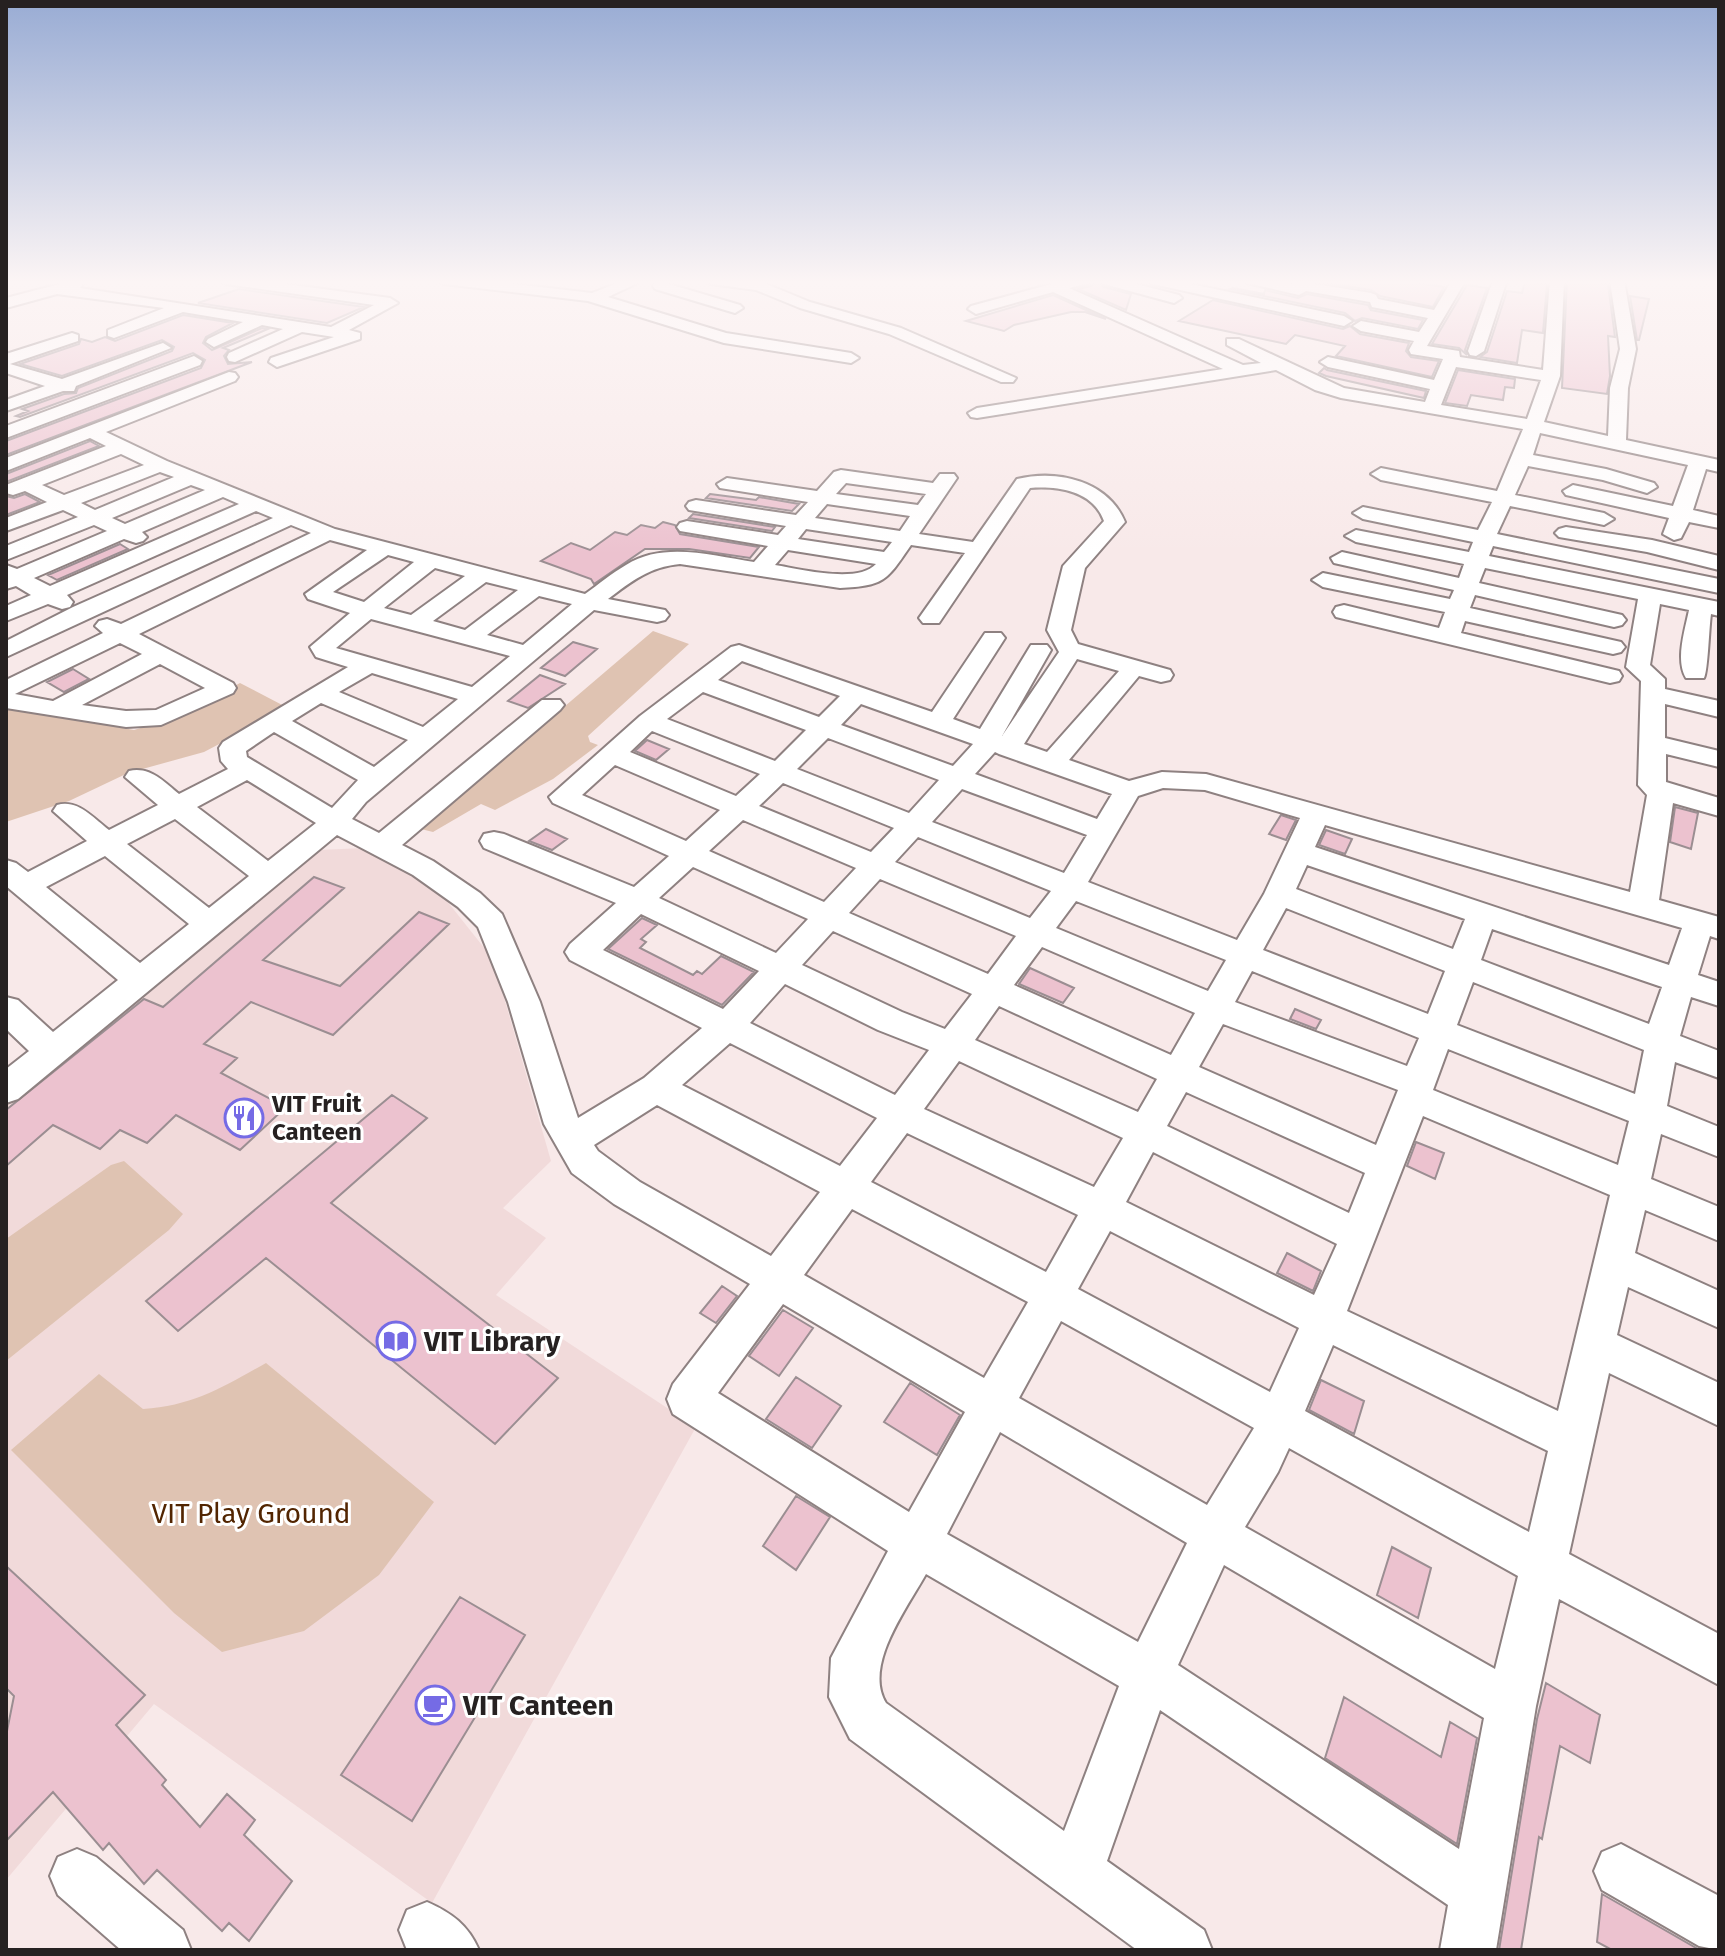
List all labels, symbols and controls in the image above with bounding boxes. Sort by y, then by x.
place label: VIT Fruit Canteen [271,1090,362,1146]
restaurant icon: VIT Fruit Canteen [223,1097,265,1139]
library icon: VIT Library [375,1320,417,1362]
place label: VIT Library [423,1325,561,1358]
park label: VIT Play Ground [151,1497,351,1530]
cafe icon: VIT Canteen [414,1684,456,1726]
place label: VIT Canteen [462,1689,614,1722]

